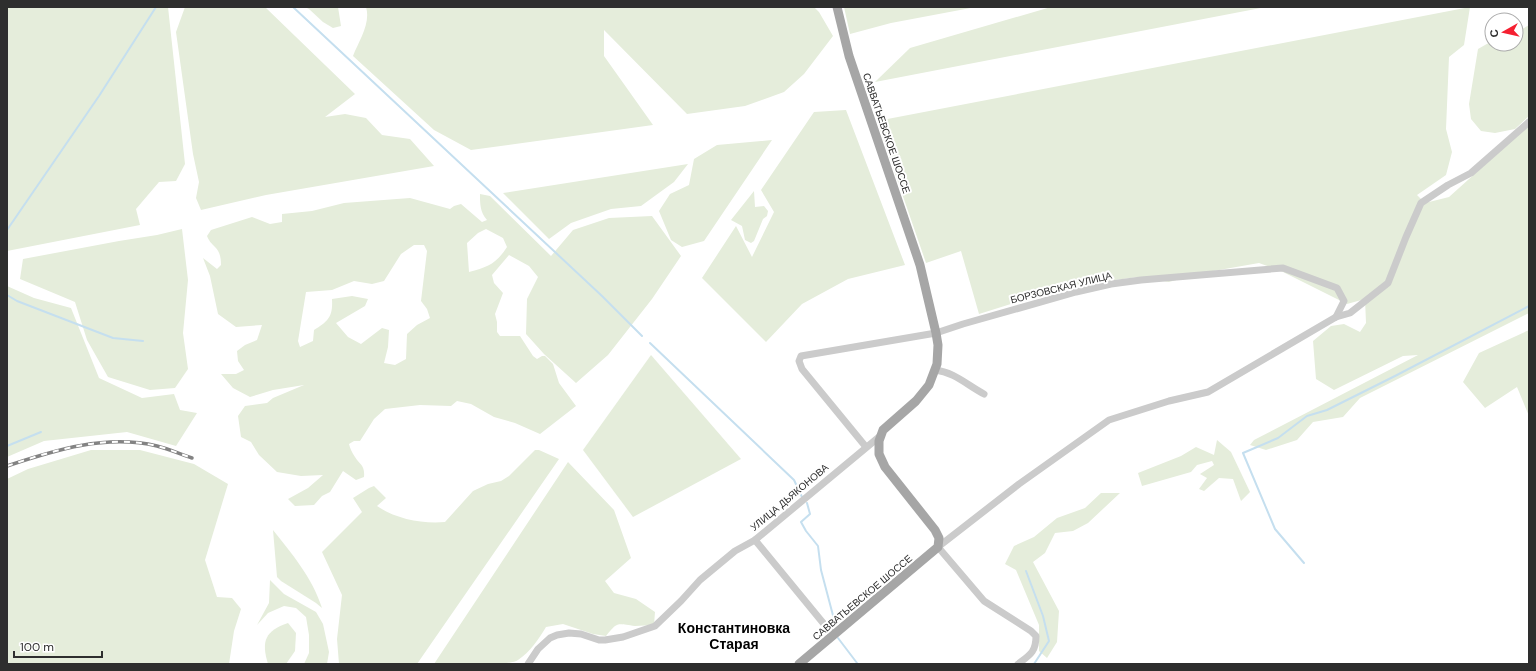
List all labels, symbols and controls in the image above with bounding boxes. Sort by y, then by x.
north arrow [1484,12,1524,52]
text: С [1487,28,1502,38]
street label: САВВАТЬЕВСКОЕ ШОССЕ [860,71,913,195]
street label: БОРЗОВСКАЯ УЛИЦА [1009,269,1114,306]
street label: УЛИЦА ДЬЯКОНОВА [748,461,831,534]
street label: САВВАТЬЕВСКОЕ ШОССЕ [810,552,915,643]
district label: Константиновка Старая [678,619,790,653]
scale bar [14,633,102,659]
text: 100 m [20,639,54,655]

